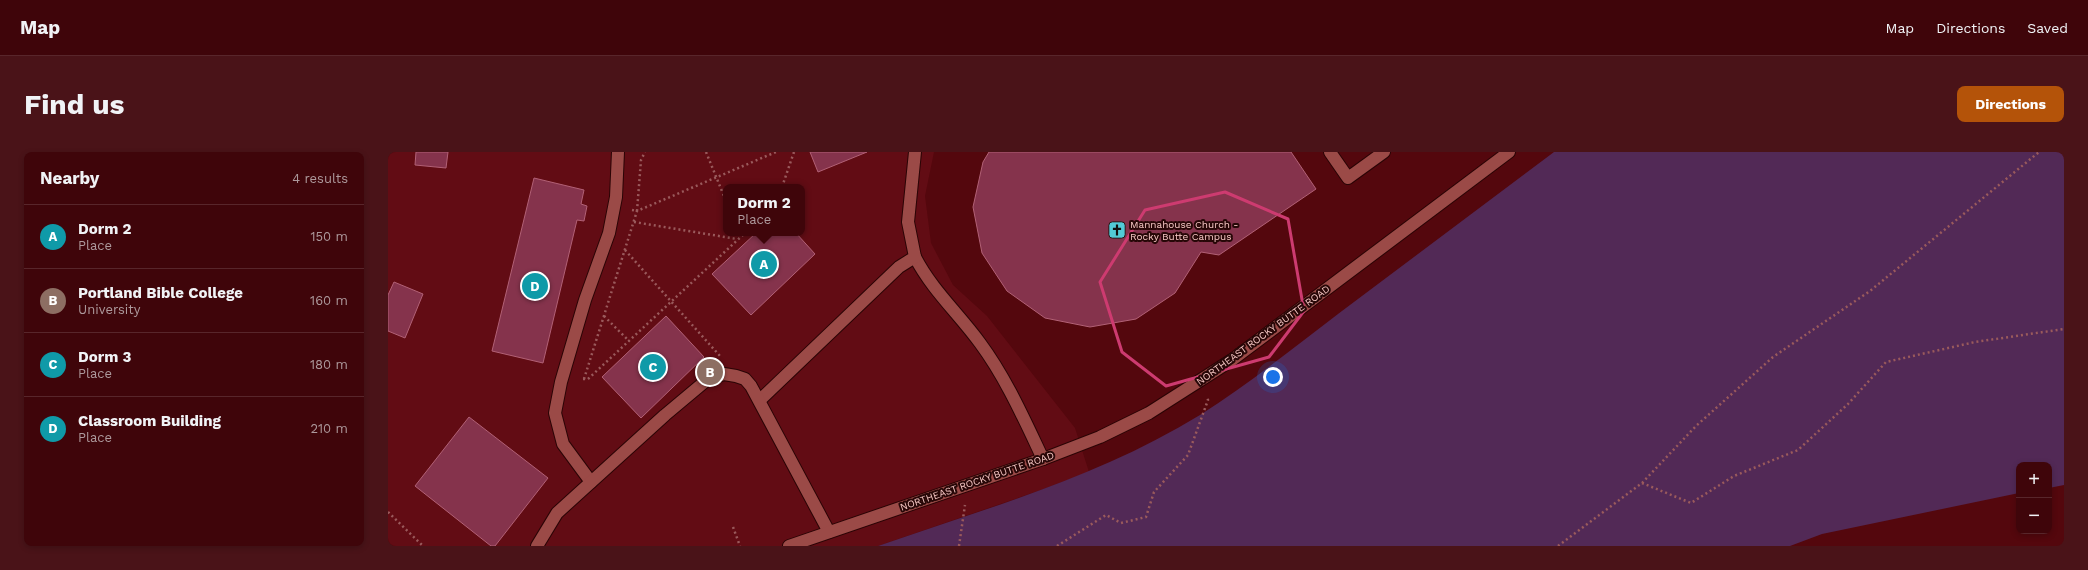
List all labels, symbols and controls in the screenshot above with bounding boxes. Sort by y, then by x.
text: Map [20,16,60,39]
text: Map [1886,20,1914,36]
text: Directions [1936,20,2005,36]
text: Saved [2027,20,2068,36]
button: Directions [1957,86,2064,122]
text: Find us [24,88,124,121]
text: Nearby [40,168,99,188]
text: 4 results [292,171,348,186]
popup [723,184,805,236]
text: Dorm 2 [737,194,791,212]
text: Place [737,212,771,227]
place label: Mannahouse Church - Rocky Butte Campus [1130,219,1238,242]
text: Dorm 2 [78,220,132,238]
church icon: Mannahouse Church - Rocky Butte Campus [1107,220,1127,240]
text: A [49,229,57,244]
text: 150 m [310,229,348,244]
text: Place [78,238,112,253]
pin: A [751,249,777,279]
pin: D [522,271,548,301]
street label: NORTHEAST ROCKY BUTTE ROAD [1194,283,1332,387]
text: Portland Bible College [78,284,243,302]
text: B [49,293,57,308]
text: 160 m [310,293,348,308]
text: University [78,302,140,317]
text: Dorm 3 [78,348,132,366]
pin: C [640,352,666,382]
text: C [49,357,57,372]
text: 180 m [310,357,348,372]
pin: B [697,357,723,387]
text: Place [78,366,112,381]
your location [1263,367,1283,387]
text: Classroom Building [78,412,221,430]
text: D [48,421,58,436]
text: 210 m [310,421,348,436]
text: Place [78,430,112,445]
street label: NORTHEAST ROCKY BUTTE ROAD [899,449,1055,513]
map controls [2016,462,2052,534]
button: + [2016,462,2052,498]
button: − [2016,498,2052,534]

